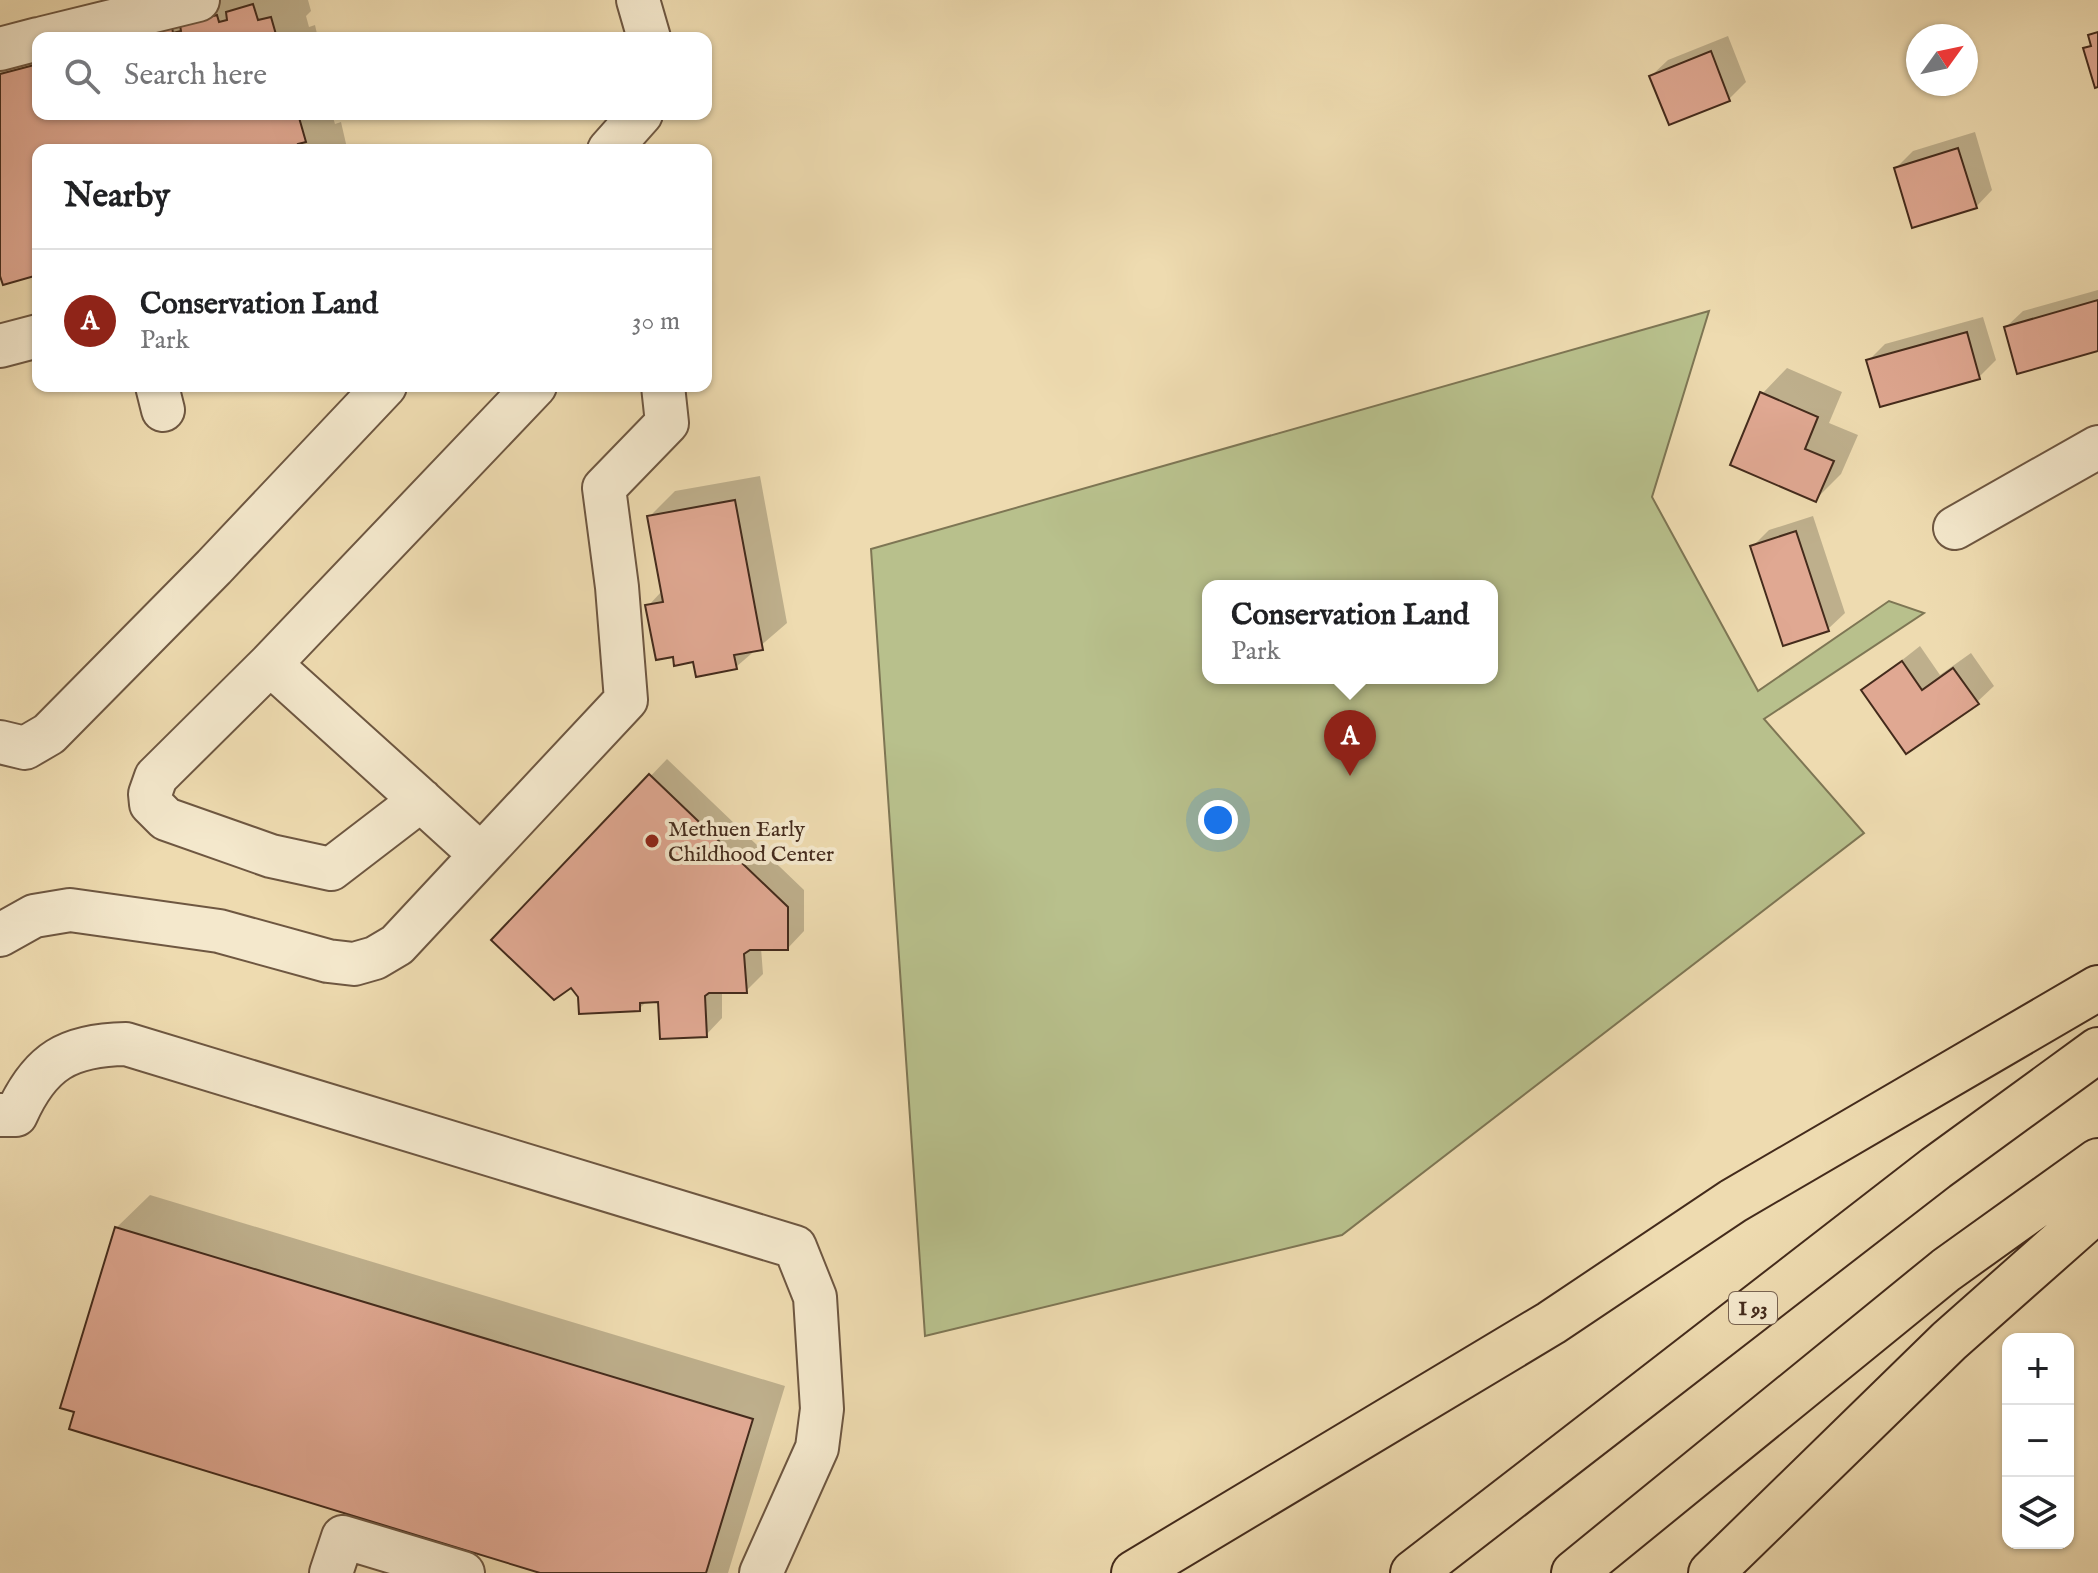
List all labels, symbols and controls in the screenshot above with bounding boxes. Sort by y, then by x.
north arrow [1906,24,1978,96]
search box [32,32,712,120]
icon: search [60,54,104,98]
text: Search here [124,57,267,95]
text: Nearby [64,175,170,218]
text: Conservation Land [140,286,378,324]
text: A [81,305,99,338]
text: 30 m [632,305,680,338]
text: Park [140,324,189,357]
popup [1202,580,1498,684]
text: Conservation Land [1231,597,1469,635]
text: Park [1231,635,1280,668]
pin: A [1324,710,1376,776]
your location [1198,800,1238,840]
place label: Methuen Early Childhood Center [668,816,834,869]
marker: Methuen Early Childhood Center [643,832,661,850]
road number: I 93 [1729,1292,1777,1324]
map controls [2002,1333,2074,1549]
button: + [2002,1333,2074,1405]
button: − [2002,1405,2074,1477]
button: layers [2002,1477,2074,1549]

